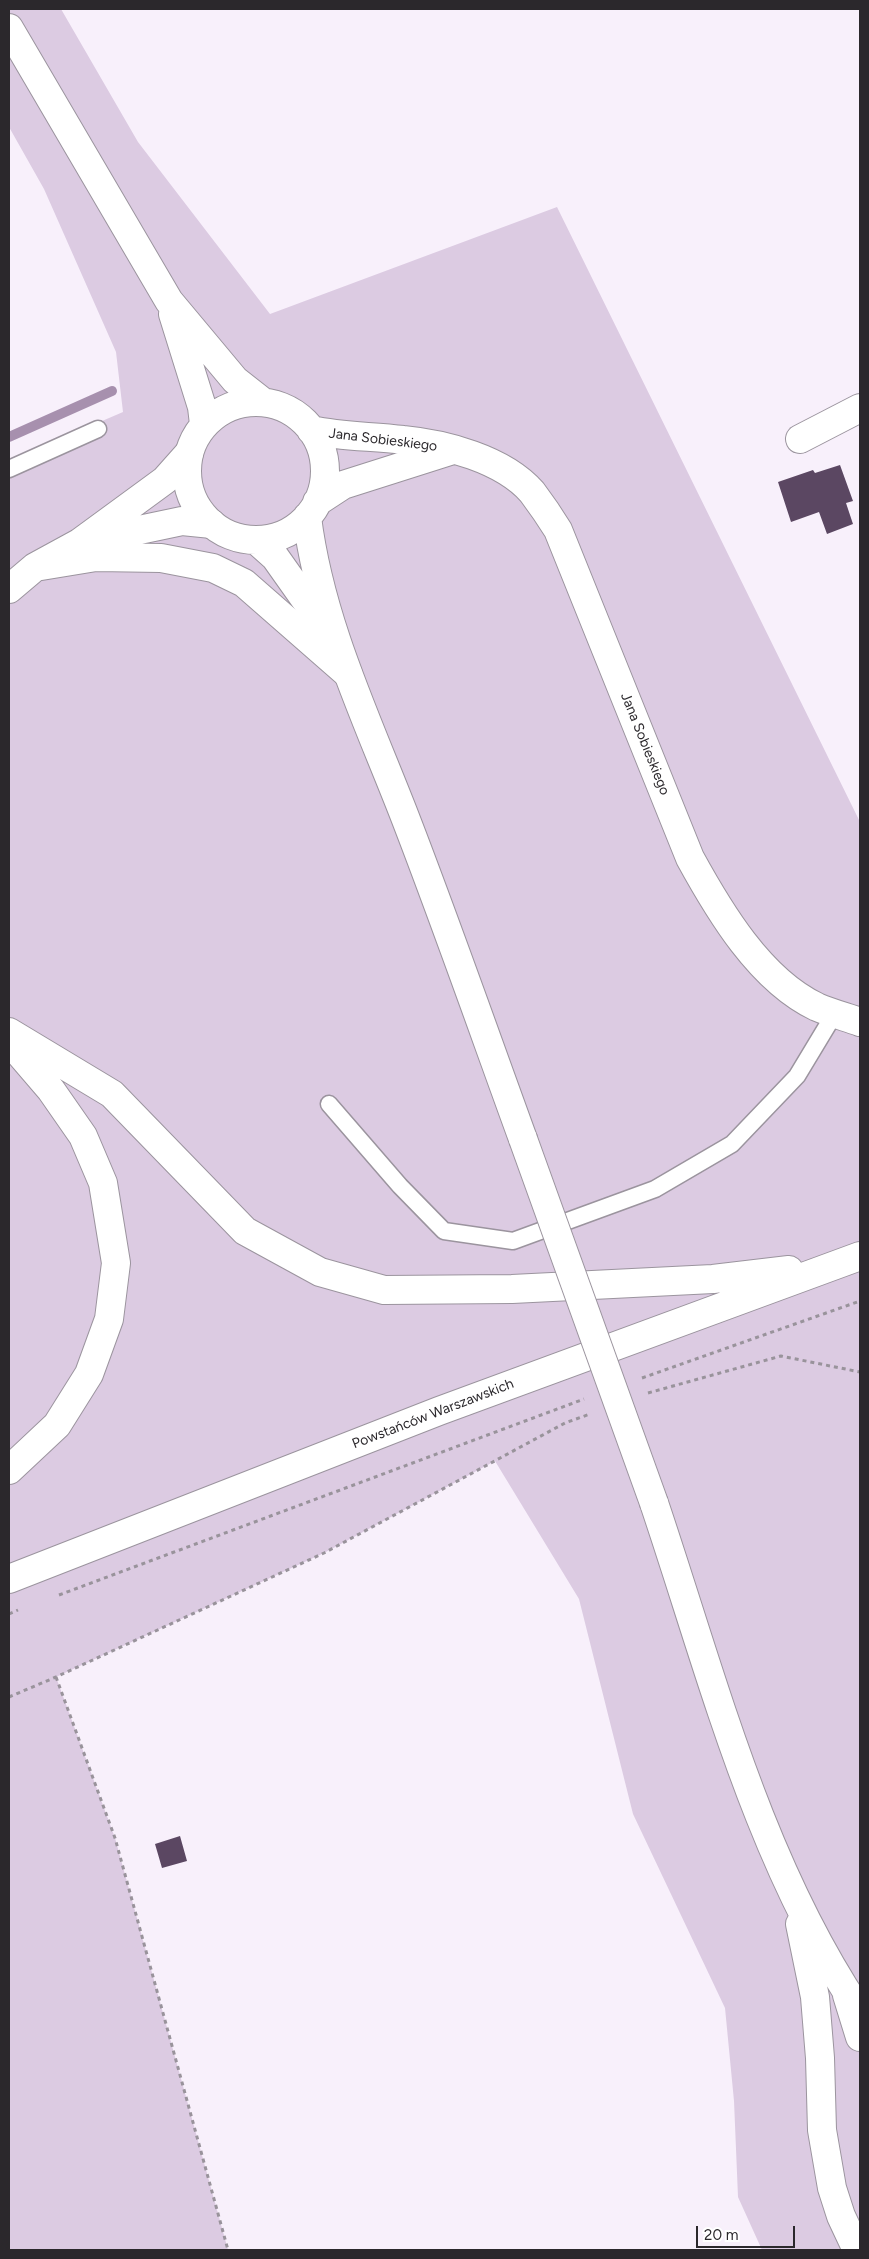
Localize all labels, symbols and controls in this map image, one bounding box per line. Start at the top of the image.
street label: Jana Sobieskiego [328,425,438,455]
street label: Jana Sobieskiego [617,690,673,798]
street label: Powstańców Warszawskich [350,1375,516,1453]
scale bar [699,2216,798,2248]
text: 20 m [704,2226,738,2244]

